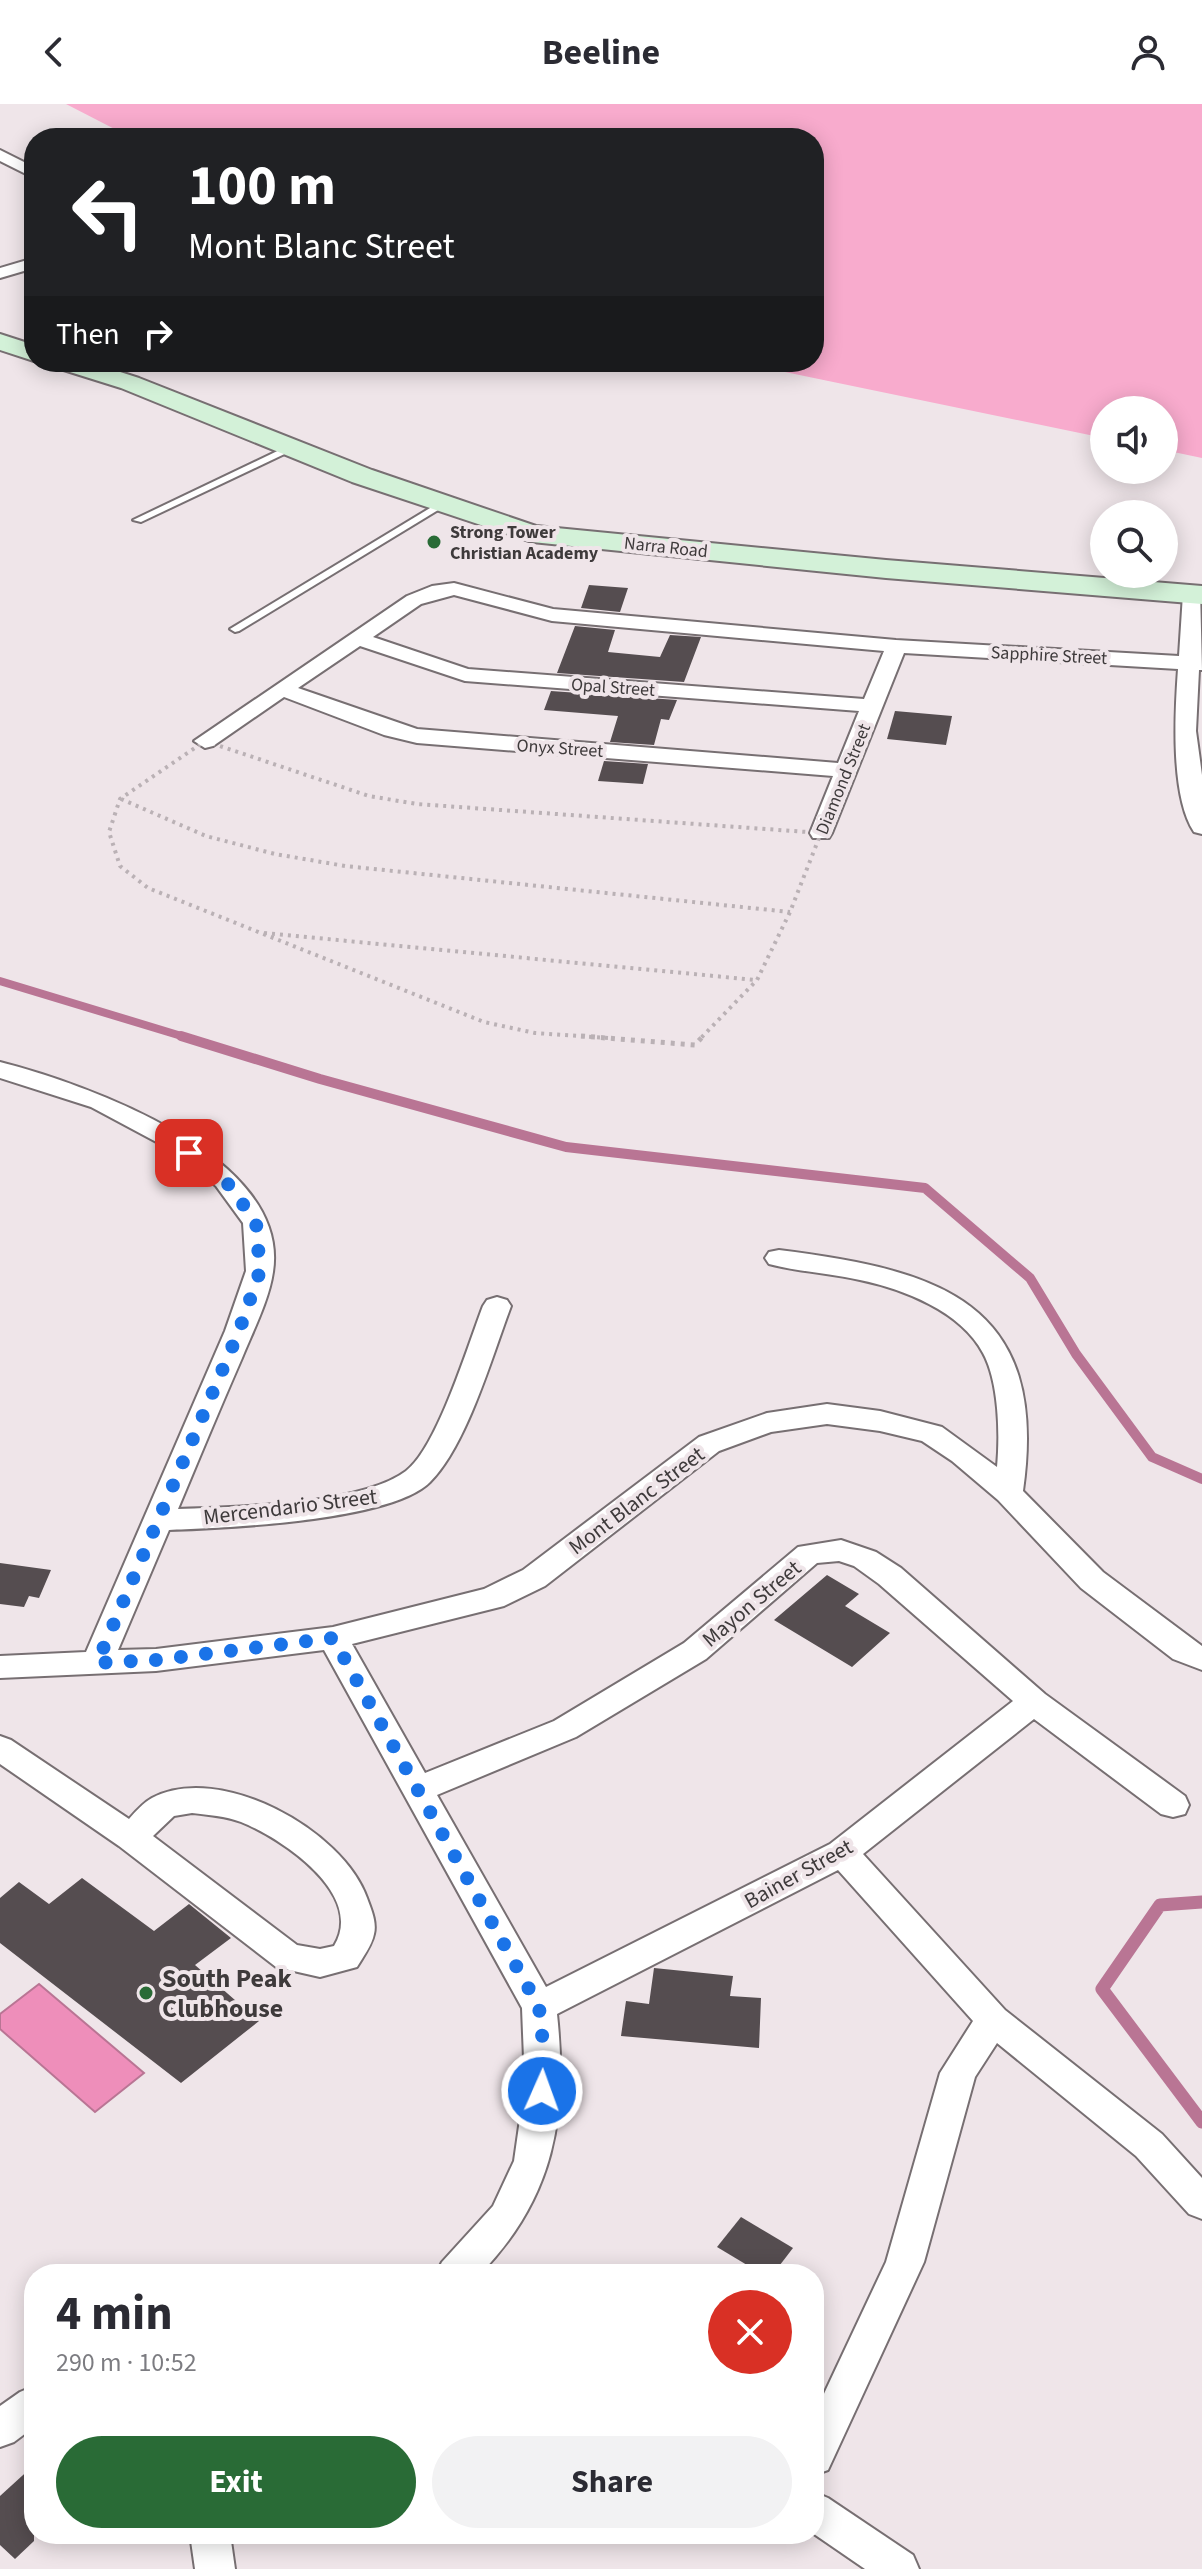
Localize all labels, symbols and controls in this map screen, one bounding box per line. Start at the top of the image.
text: Beeline [542,27,660,78]
icon: back [32,30,76,74]
icon: person [1126,30,1170,74]
text: 100 m [188,147,336,226]
icon: left [56,160,160,264]
text: Mont Blanc Street [188,221,455,272]
icon: right [136,312,180,356]
text: Then [56,313,120,356]
map controls [1090,396,1178,588]
button: sound [1090,396,1178,484]
button: search [1090,500,1178,588]
place label: Strong Tower Christian Academy [450,520,599,566]
street label: Narra Road [623,531,709,564]
marker: Strong Tower Christian Academy [425,533,443,551]
street label: Sapphire Street [990,640,1108,671]
street label: Opal Street [570,672,656,703]
street label: Diamond Street [810,720,877,838]
street label: Onyx Street [516,733,604,764]
pin [155,1119,223,1187]
icon: arrive [167,1131,211,1175]
street label: Mont Blanc Street [562,1439,712,1563]
street label: Mercendario Street [202,1480,379,1534]
street label: Mayon Street [695,1552,809,1655]
street label: Bainer Street [738,1831,859,1917]
place label: South Peak Clubhouse [162,1960,292,2027]
marker: South Peak Clubhouse [137,1984,155,2002]
position arrow [500,2049,584,2133]
text: 4 min [56,2280,173,2348]
button: close [708,2290,792,2374]
text: 290 m · 10:52 [56,2344,197,2381]
button: Exit [56,2436,416,2528]
button: Share [432,2436,792,2528]

